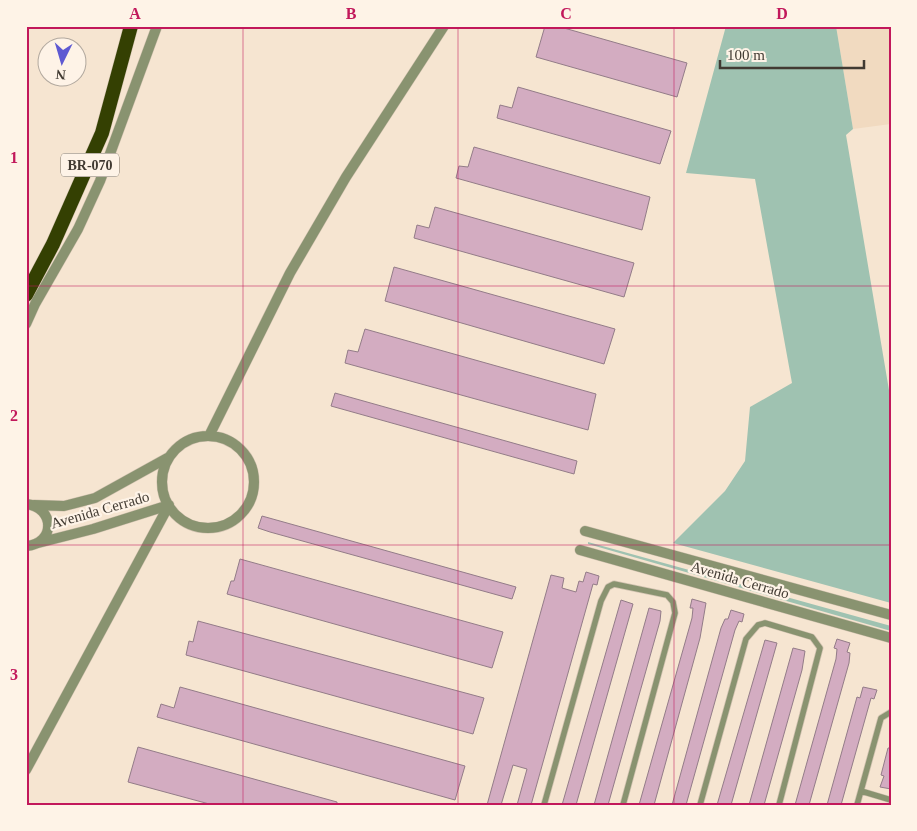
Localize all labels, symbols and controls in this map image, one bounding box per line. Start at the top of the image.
text: A [129,5,141,22]
text: B [346,5,357,22]
text: C [560,5,572,22]
text: D [776,5,788,22]
north arrow [38,38,88,88]
scale bar [720,38,863,70]
text: 100 m [727,47,765,63]
text: N [55,67,67,82]
text: 1 [10,149,18,166]
road number: BR-070 [61,154,119,176]
text: 2 [10,407,18,424]
street label: Avenida Cerrado [49,488,151,532]
street label: Avenida Cerrado [689,558,791,602]
text: 3 [10,666,18,683]

